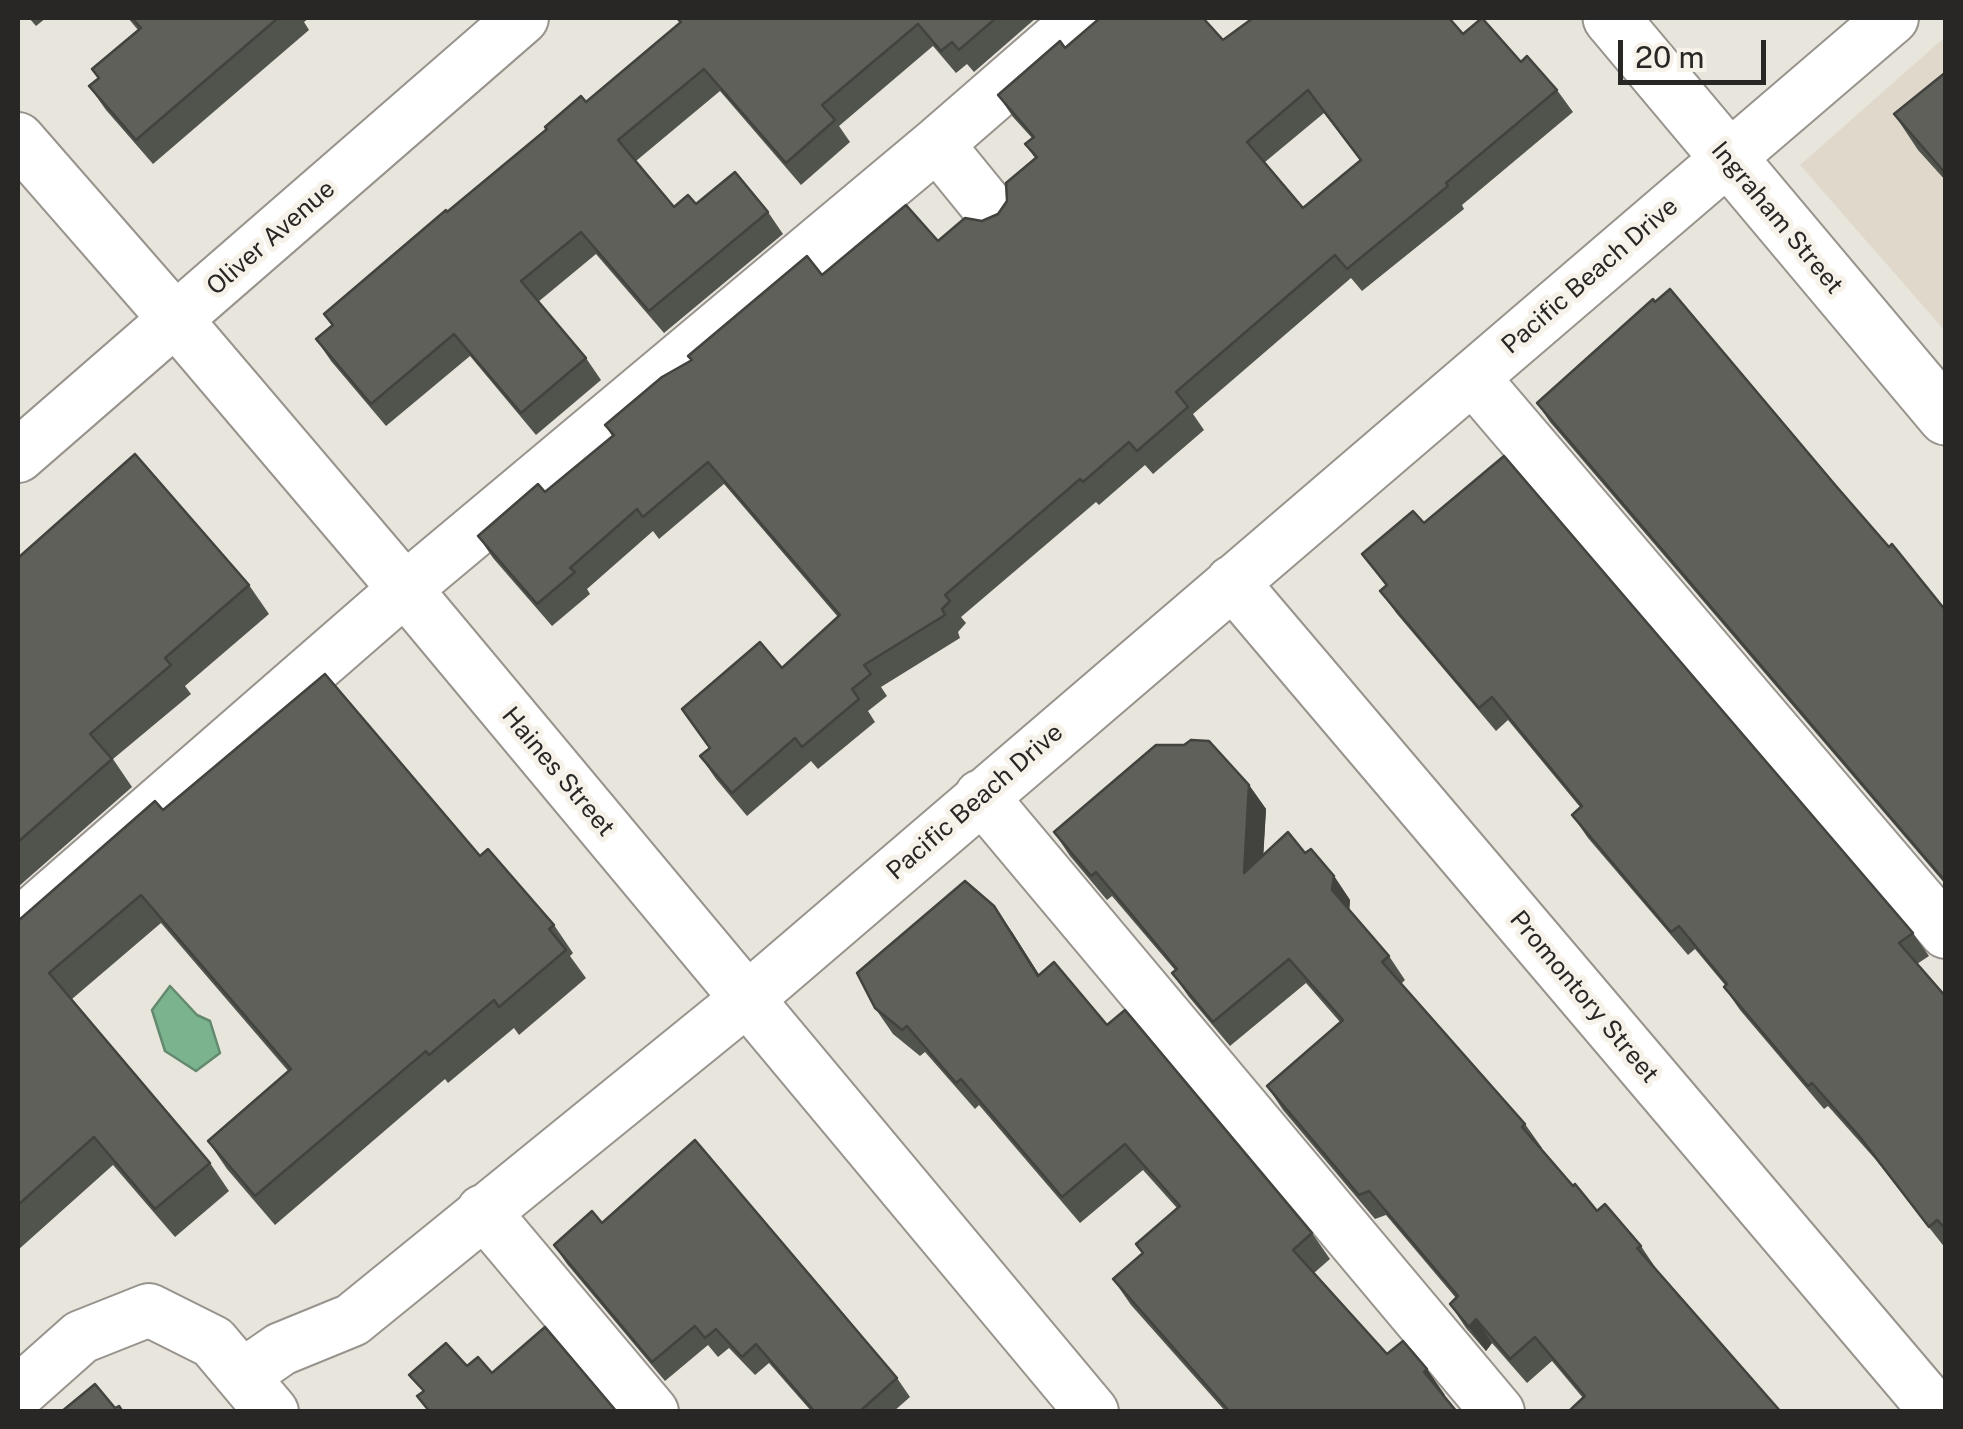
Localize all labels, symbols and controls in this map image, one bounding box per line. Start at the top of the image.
scale bar [1623,20,1770,82]
text: 20 m [1635,39,1704,75]
street label: Ingraham Street [1705,136,1849,300]
street label: Oliver Avenue [201,174,341,302]
street label: Pacific Beach Drive [1496,191,1684,361]
street label: Haines Street [495,701,621,843]
street label: Pacific Beach Drive [881,717,1069,887]
street label: Promontory Street [1503,905,1665,1089]

